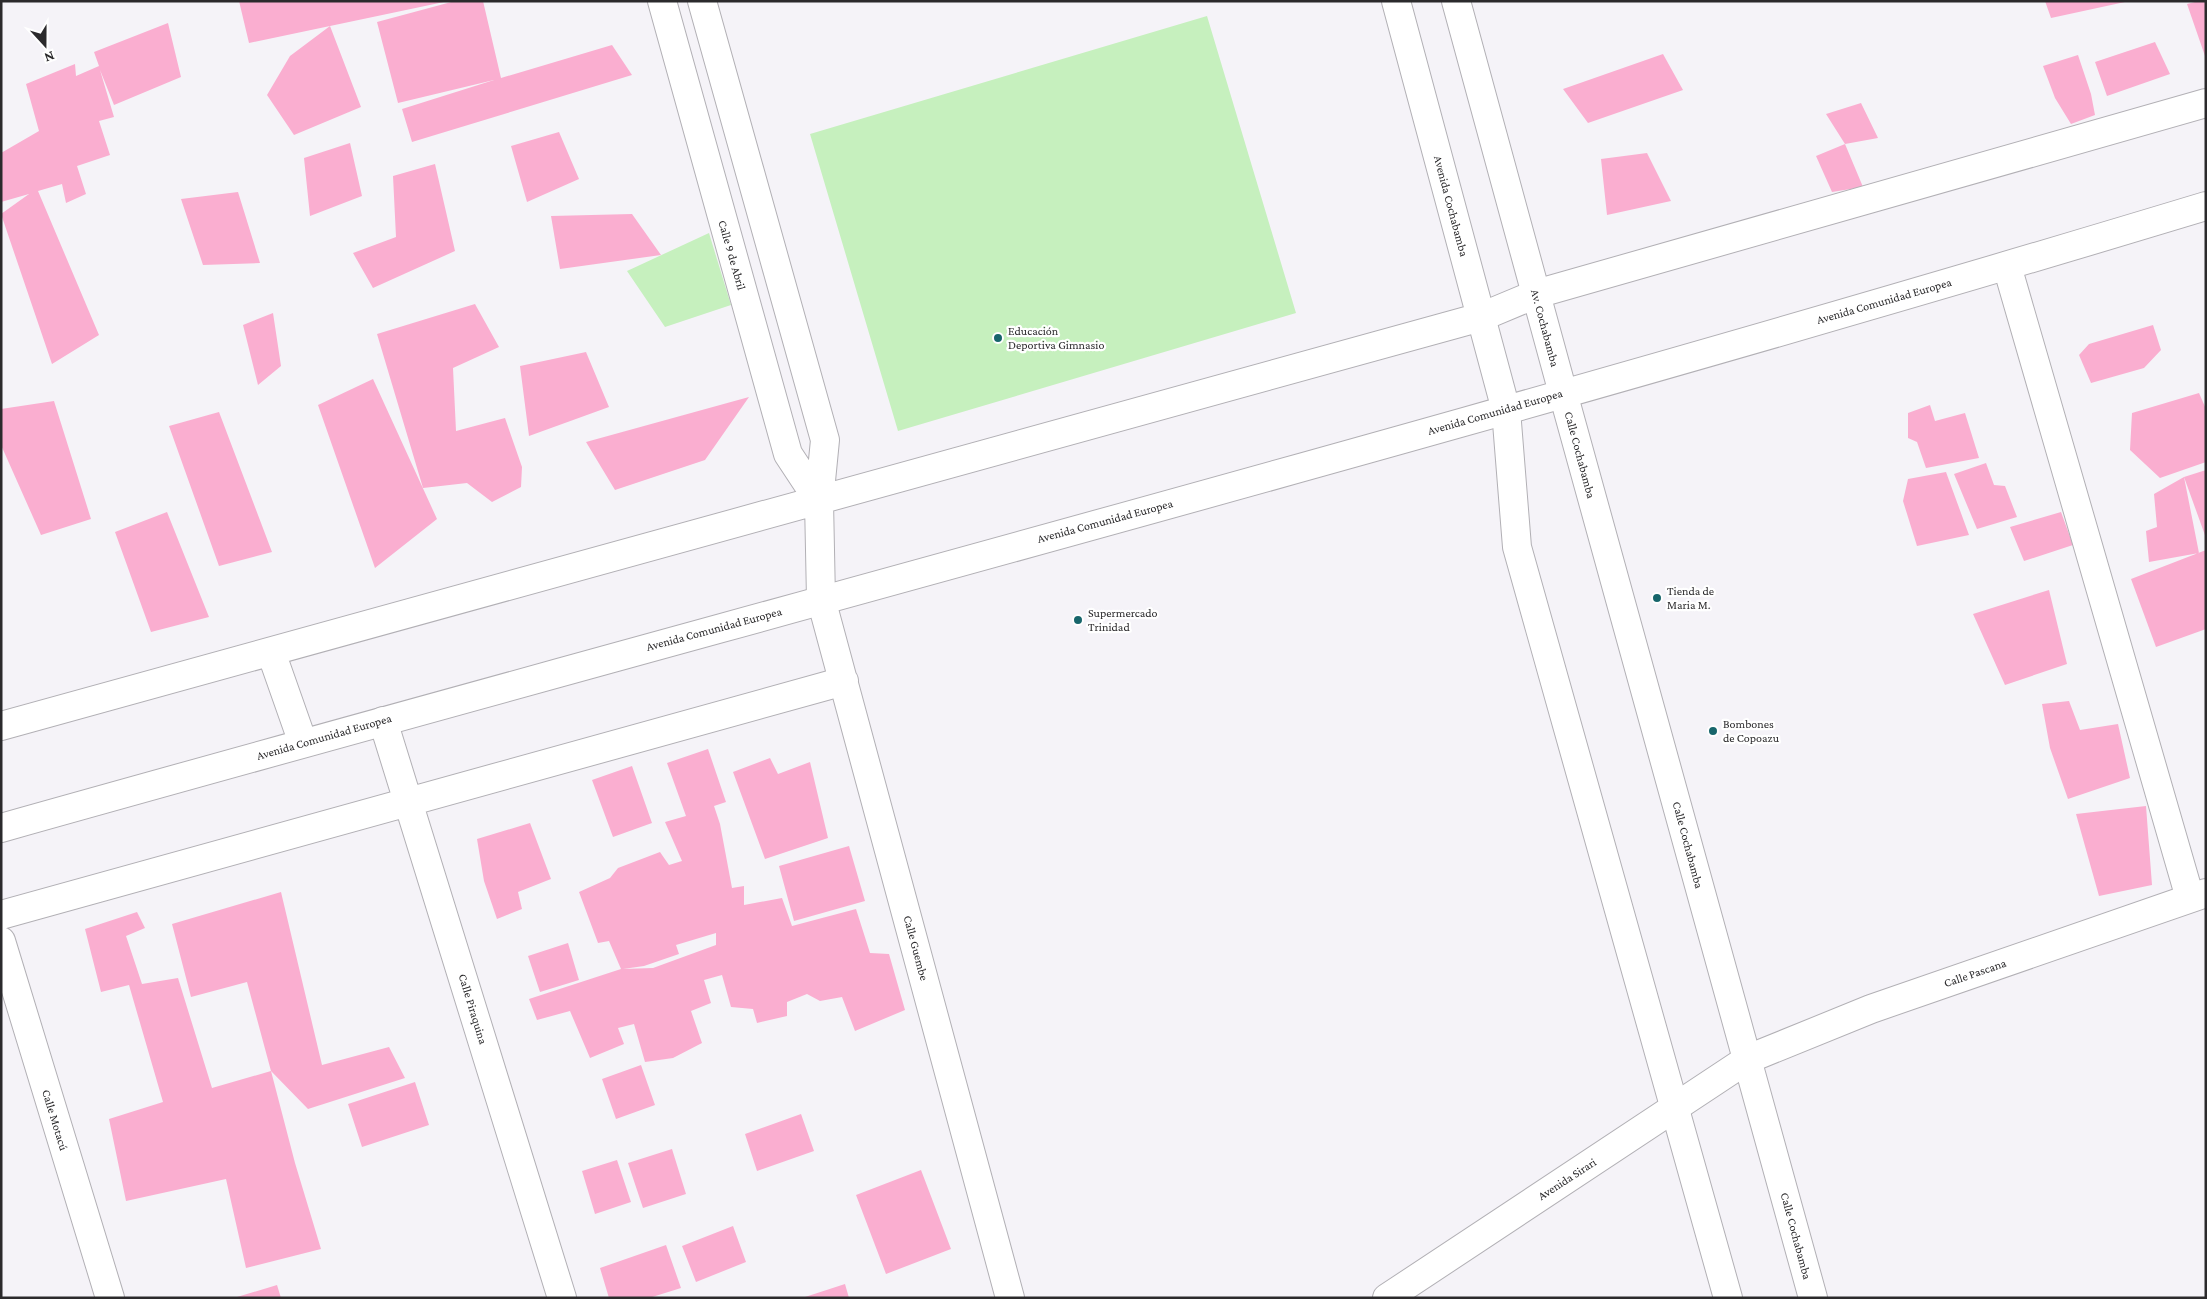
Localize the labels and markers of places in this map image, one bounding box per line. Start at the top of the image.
place label: Educación Deportiva Gimnasio [1008,324,1104,352]
marker: Educación Deportiva Gimnasio [992,332,1004,344]
place label: Tienda de Maria M. [1667,584,1714,612]
marker: Tienda de Maria M. [1651,592,1663,604]
place label: Supermercado Trinidad [1088,606,1158,634]
marker: Supermercado Trinidad [1072,614,1084,626]
place label: Bombones de Copoazu [1723,717,1780,745]
marker: Bombones de Copoazu [1707,725,1719,737]

